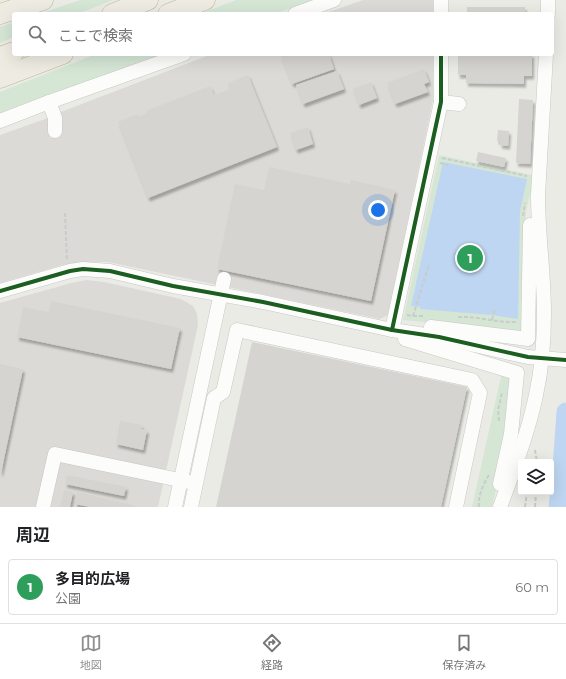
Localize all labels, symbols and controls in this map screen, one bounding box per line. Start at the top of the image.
search box [12,12,554,56]
icon: search [26,23,48,45]
text: ここで検索 [58,26,133,45]
your location [368,200,388,220]
pin: 1 [457,243,483,273]
map controls [518,459,554,495]
button: layers [518,459,554,495]
text: 周辺 [16,525,50,545]
text: 多目的広場 [55,569,130,588]
text: 1 [27,579,33,595]
text: 60 m [515,579,549,595]
text: 公園 [55,590,81,606]
tab: 地図 [80,632,102,672]
tab: 経路 [261,632,283,672]
tab: 保存済み [442,632,486,672]

